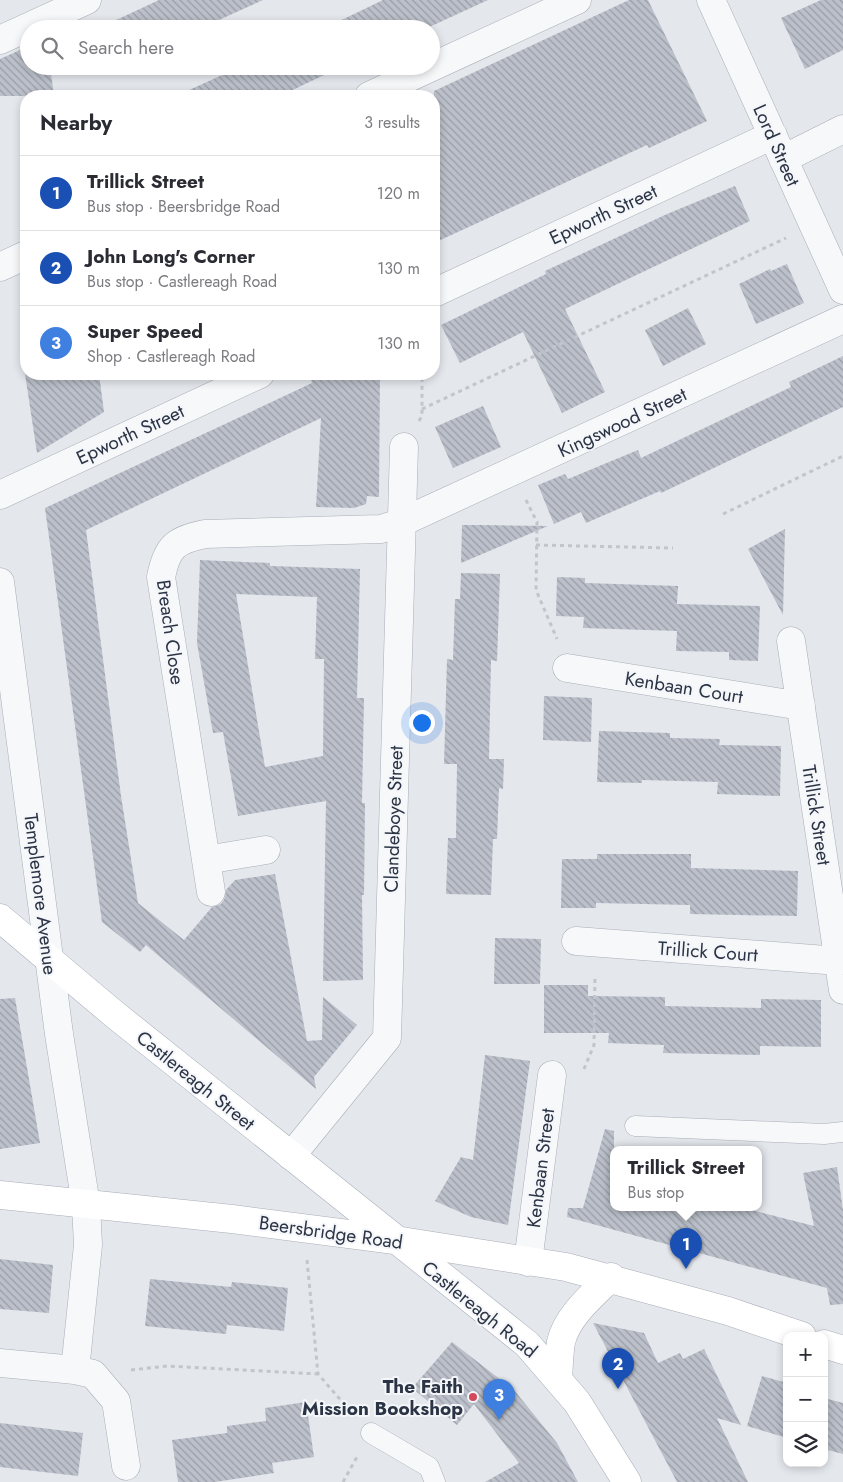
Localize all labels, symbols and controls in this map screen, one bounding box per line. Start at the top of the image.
search box [20,20,440,75]
icon: search [38,34,66,62]
text: Search here [78,34,174,61]
street label: Lord Street [746,100,807,191]
text: Nearby [40,108,112,138]
text: 3 results [364,111,420,134]
text: Trillick Street [87,168,204,195]
street label: Epworth Street [545,178,662,251]
text: 1 [52,182,60,205]
text: 120 m [377,182,420,205]
text: Bus stop · Beersbridge Road [87,195,280,218]
text: John Long's Corner [87,243,255,270]
text: 2 [51,257,61,280]
text: 130 m [377,257,420,280]
text: Bus stop · Castlereagh Road [87,270,277,293]
text: Super Speed [87,318,203,345]
text: 3 [51,332,61,355]
text: 130 m [377,332,420,355]
text: Shop · Castlereagh Road [87,345,255,368]
street label: Kingswood Street [553,381,691,464]
street label: Epworth Street [72,398,189,471]
street label: Breach Close [150,578,191,687]
street label: Kenbaan Court [623,665,745,710]
your location [409,710,435,736]
street label: Clandeboye Street [377,745,410,893]
street label: Trillick Street [795,763,838,867]
street label: Templemore Avenue [17,812,64,977]
street label: Trillick Court [657,935,759,968]
street label: Castlereagh Street [131,1024,261,1137]
street label: Kenbaan Street [520,1106,561,1229]
popup [610,1146,762,1211]
text: Trillick Street [627,1154,745,1181]
text: Bus stop [627,1181,684,1204]
street label: Beersbridge Road [257,1209,404,1256]
pin: 1 [670,1228,702,1269]
street label: Castlereagh Road [416,1254,543,1364]
map controls [783,1332,828,1467]
button: + [783,1332,828,1377]
pin: 2 [602,1348,634,1389]
place label: The Faith Mission Bookshop [302,1373,463,1422]
button: − [783,1377,828,1422]
pin: 3 [483,1379,515,1420]
marker: The Faith Mission Bookshop [467,1391,479,1403]
button: layers [783,1422,828,1467]

